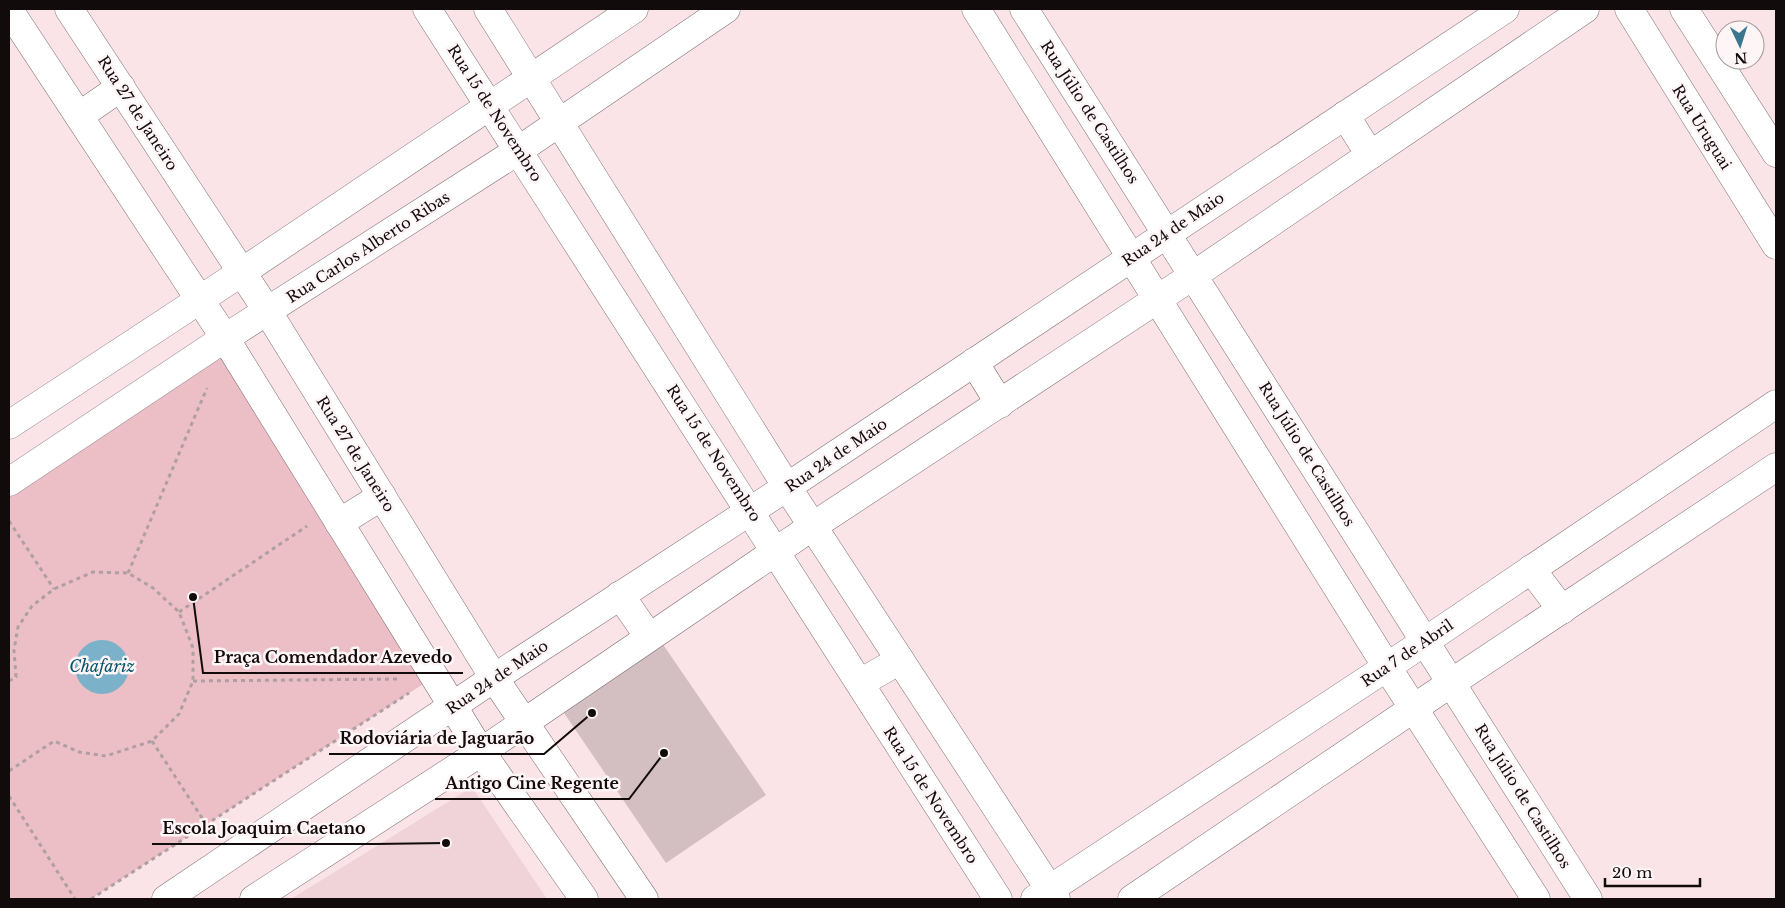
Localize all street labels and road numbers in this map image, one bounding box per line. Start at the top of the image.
street label: Rua Júlio de Castilhos [1037,37,1144,187]
street label: Rua 15 de Novembro [444,41,547,185]
street label: Rua 27 de Janeiro [94,52,182,174]
street label: Rua Uruguai [1668,81,1736,173]
street label: Rua Carlos Alberto Ribas [283,187,453,307]
street label: Rua 24 de Maio [1118,188,1228,270]
street label: Rua Júlio de Castilhos [1255,378,1359,530]
street label: Rua 15 de Novembro [663,381,766,525]
street label: Rua 27 de Janeiro [313,393,399,516]
street label: Rua 24 de Maio [781,414,891,496]
street label: Rua 7 de Abril [1357,615,1457,691]
street label: Rua 24 de Maio [442,636,552,718]
street label: Rua Júlio de Castilhos [1471,720,1575,872]
street label: Rua 15 de Novembro [880,723,983,867]

